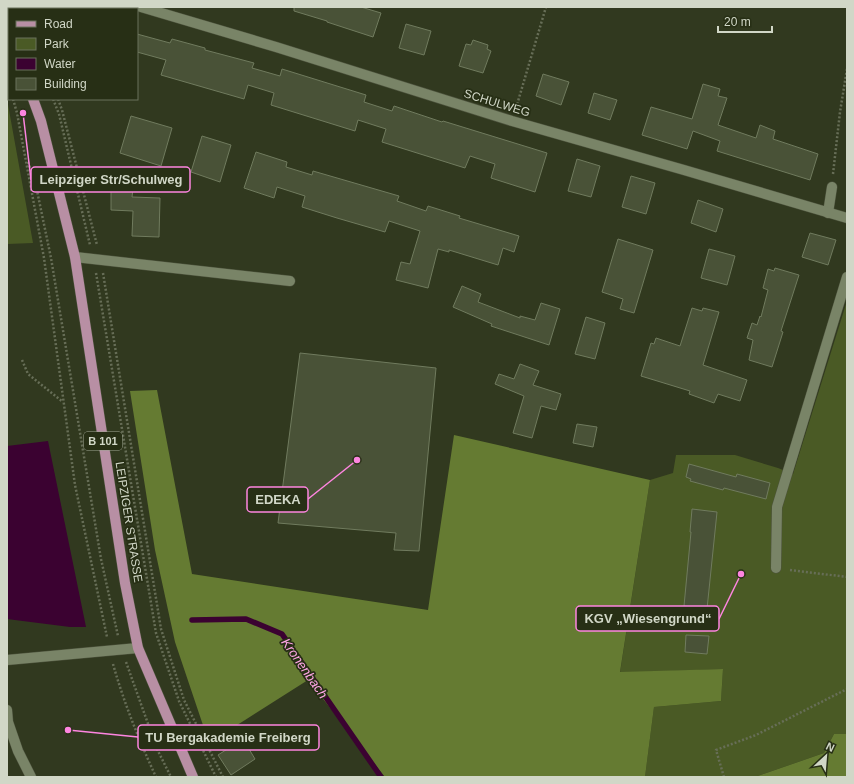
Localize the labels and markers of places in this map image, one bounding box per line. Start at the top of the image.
callout: Leipziger Str/Schulweg [31,167,190,192]
callout: EDEKA [247,487,308,512]
callout: KGV „Wiesengrund“ [576,606,719,631]
callout: TU Bergakademie Freiberg [138,725,319,750]

